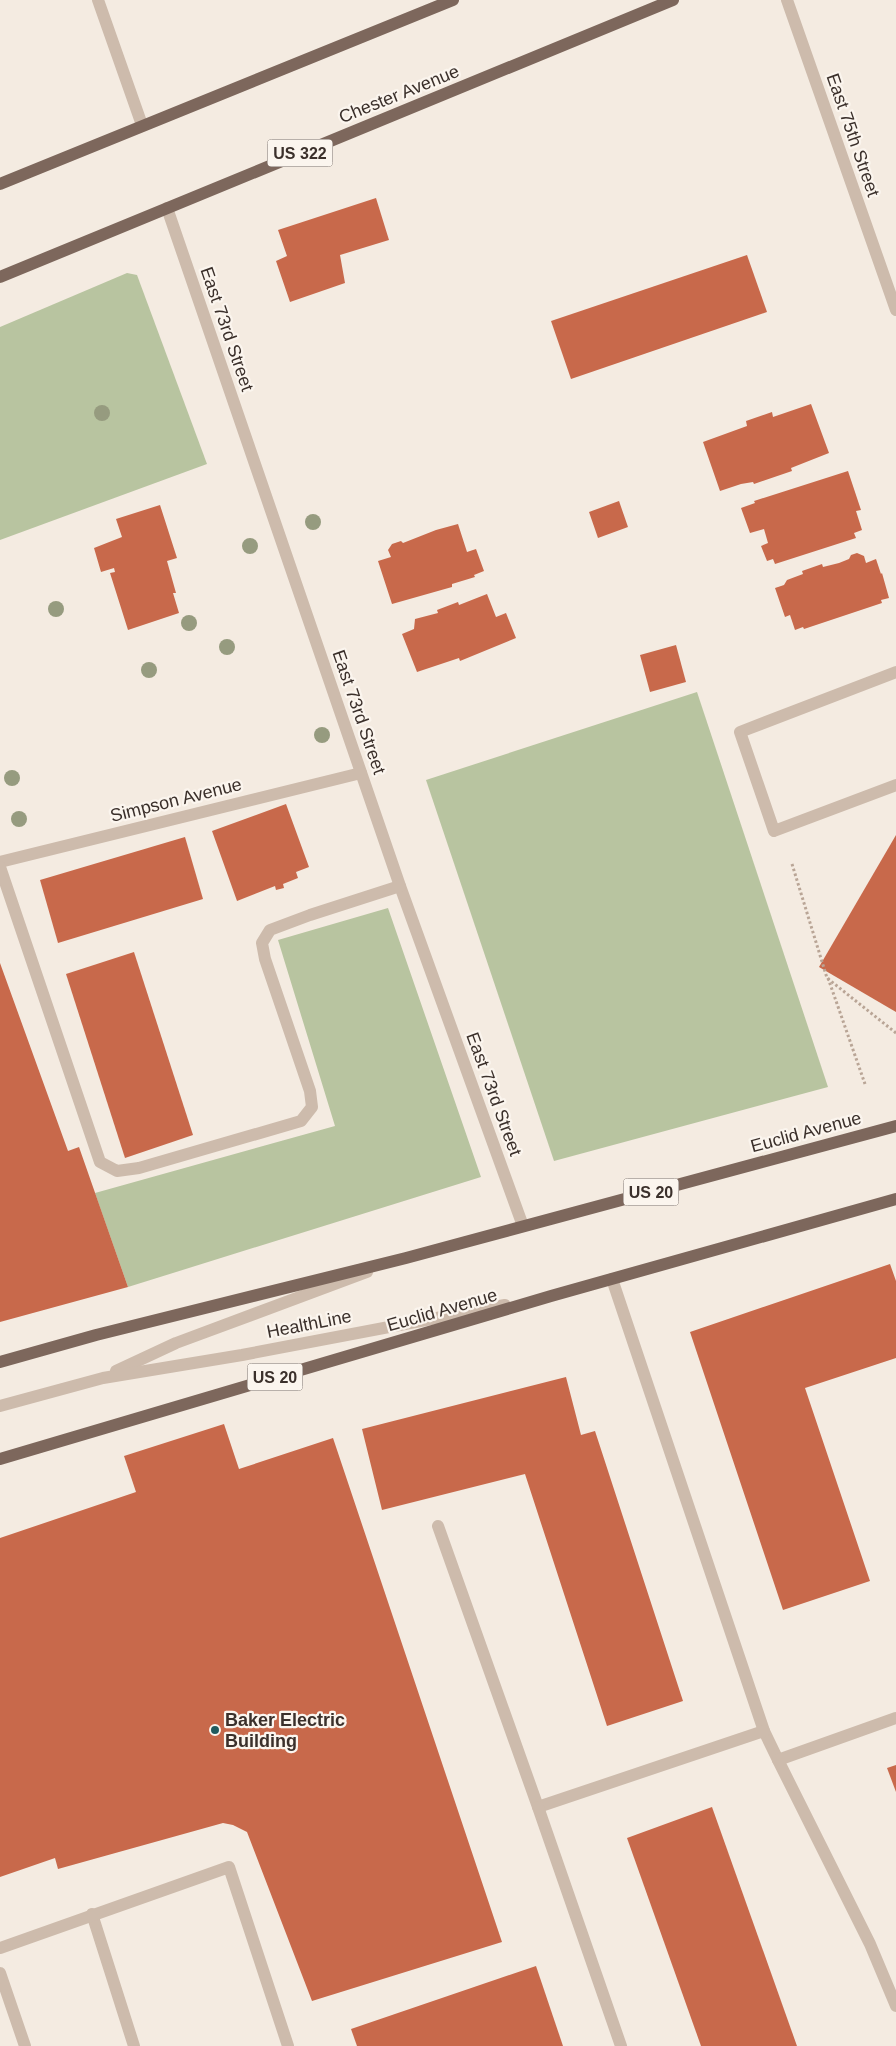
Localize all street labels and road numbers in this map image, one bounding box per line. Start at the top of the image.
street label: Chester Avenue [336,61,462,127]
street label: East 75th Street [823,71,883,199]
road number: US 322 [268,140,332,167]
street label: East 73rd Street [196,264,258,394]
street label: East 73rd Street [328,647,390,777]
street label: Simpson Avenue [108,774,244,826]
street label: East 73rd Street [462,1029,526,1159]
street label: Euclid Avenue [748,1108,864,1156]
road number: US 20 [624,1178,678,1206]
street label: Euclid Avenue [385,1285,499,1335]
street label: HealthLine [265,1306,353,1342]
road number: US 20 [248,1364,302,1390]

